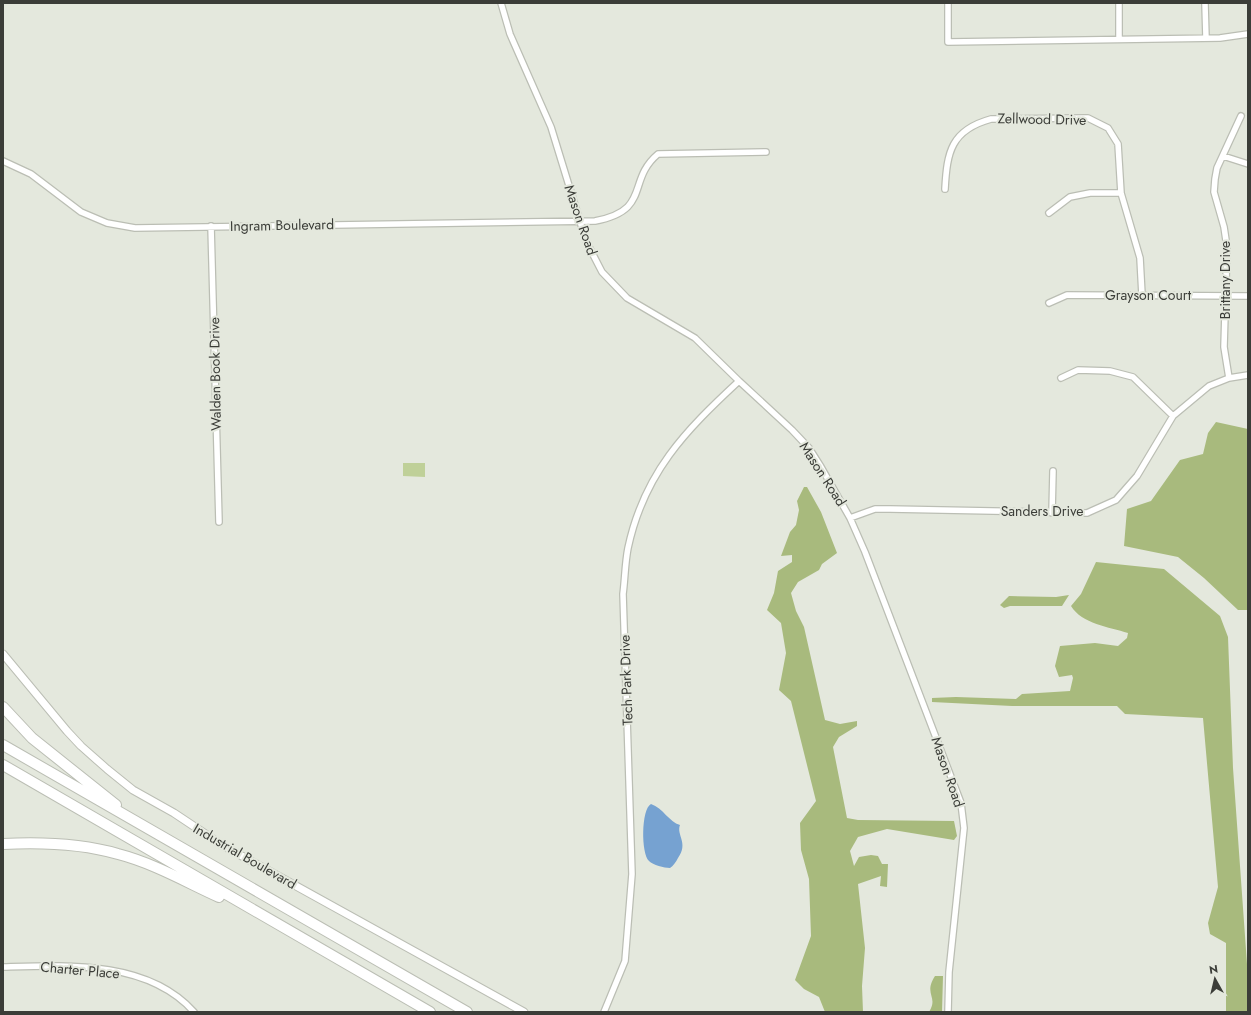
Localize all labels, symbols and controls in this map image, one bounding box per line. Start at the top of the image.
street label: Zellwood Drive [997,108,1087,130]
street label: Mason Road [560,182,602,258]
street label: Ingram Boulevard [230,214,334,236]
street label: Brittany Drive [1215,241,1235,319]
street label: Grayson Court [1105,285,1192,305]
street label: Walden Book Drive [204,317,226,431]
street label: Mason Road [795,438,851,510]
street label: Sanders Drive [1001,501,1083,521]
street label: Tech Park Drive [614,634,638,726]
street label: Mason Road [927,734,969,810]
street label: Industrial Boulevard [190,818,300,894]
street label: Charter Place [39,957,121,983]
north arrow [1195,959,1235,999]
text: N [1208,961,1219,978]

